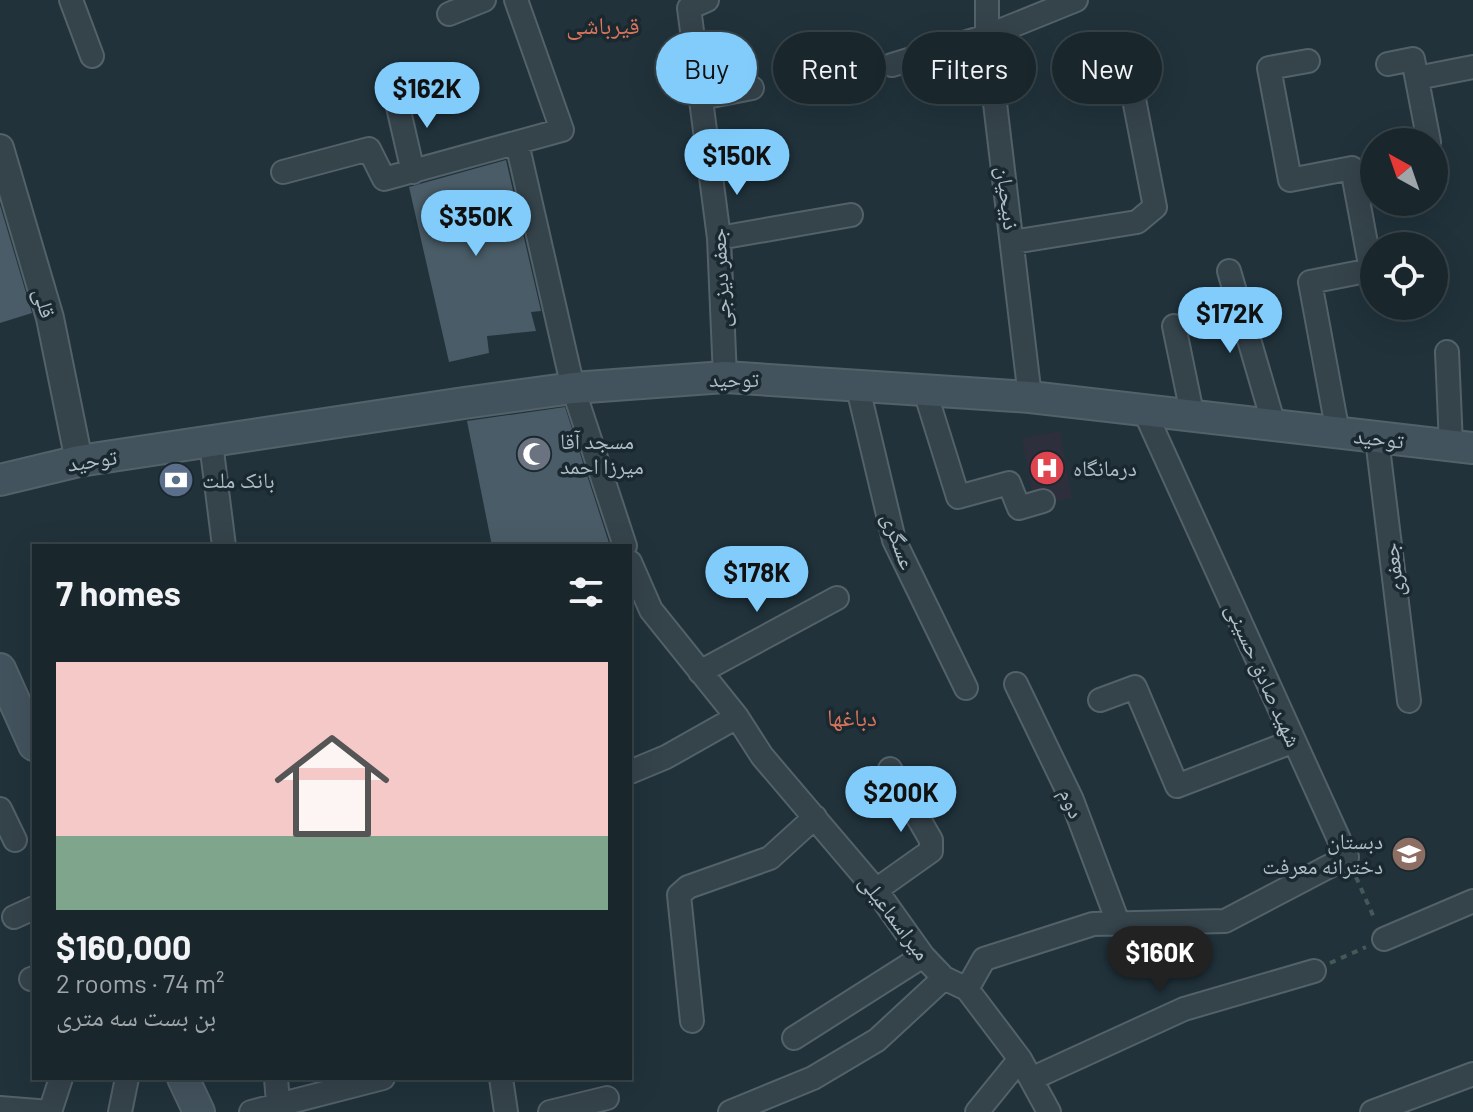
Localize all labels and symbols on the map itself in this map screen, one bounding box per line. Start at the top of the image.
district label: قیرباشی [566,10,640,40]
pin: $162K [371,62,483,130]
north arrow [1360,128,1448,216]
pin: $150K [681,129,793,197]
street label: ذبیحیان [990,164,1026,232]
pin: $350K [420,190,532,258]
street label: جعفر دیزجی [703,228,737,328]
street label: قلی [28,285,62,321]
pin: $172K [1174,287,1286,355]
street label: توحید [709,365,760,392]
street label: توحید [1353,421,1406,454]
place label: مسجد آقا میرزا احمد [560,427,644,479]
mosque icon: مسجد آقا میرزا احمد [515,435,553,473]
street label: توحید [65,442,119,477]
hospital icon: درمانگاه [1028,449,1066,487]
place label: درمانگاه [1073,454,1137,480]
bank icon: بانک ملت [157,461,195,499]
place label: بانک ملت [202,466,275,493]
street label: عسگری [876,509,922,573]
street label: جعفری [1376,541,1410,599]
pin: $178K [701,546,813,614]
street label: شهید صادق حسینی [1220,599,1308,751]
district label: دباغها [827,702,877,732]
pin: $200K [845,766,957,834]
street label: دوم [1052,784,1091,823]
place label: دبستان دخترانه معرفت [1262,827,1383,879]
school or university icon: دبستان دخترانه معرفت [1390,835,1428,873]
street label: میراسماعیلی [854,868,936,966]
pin: $160K [1104,926,1216,994]

